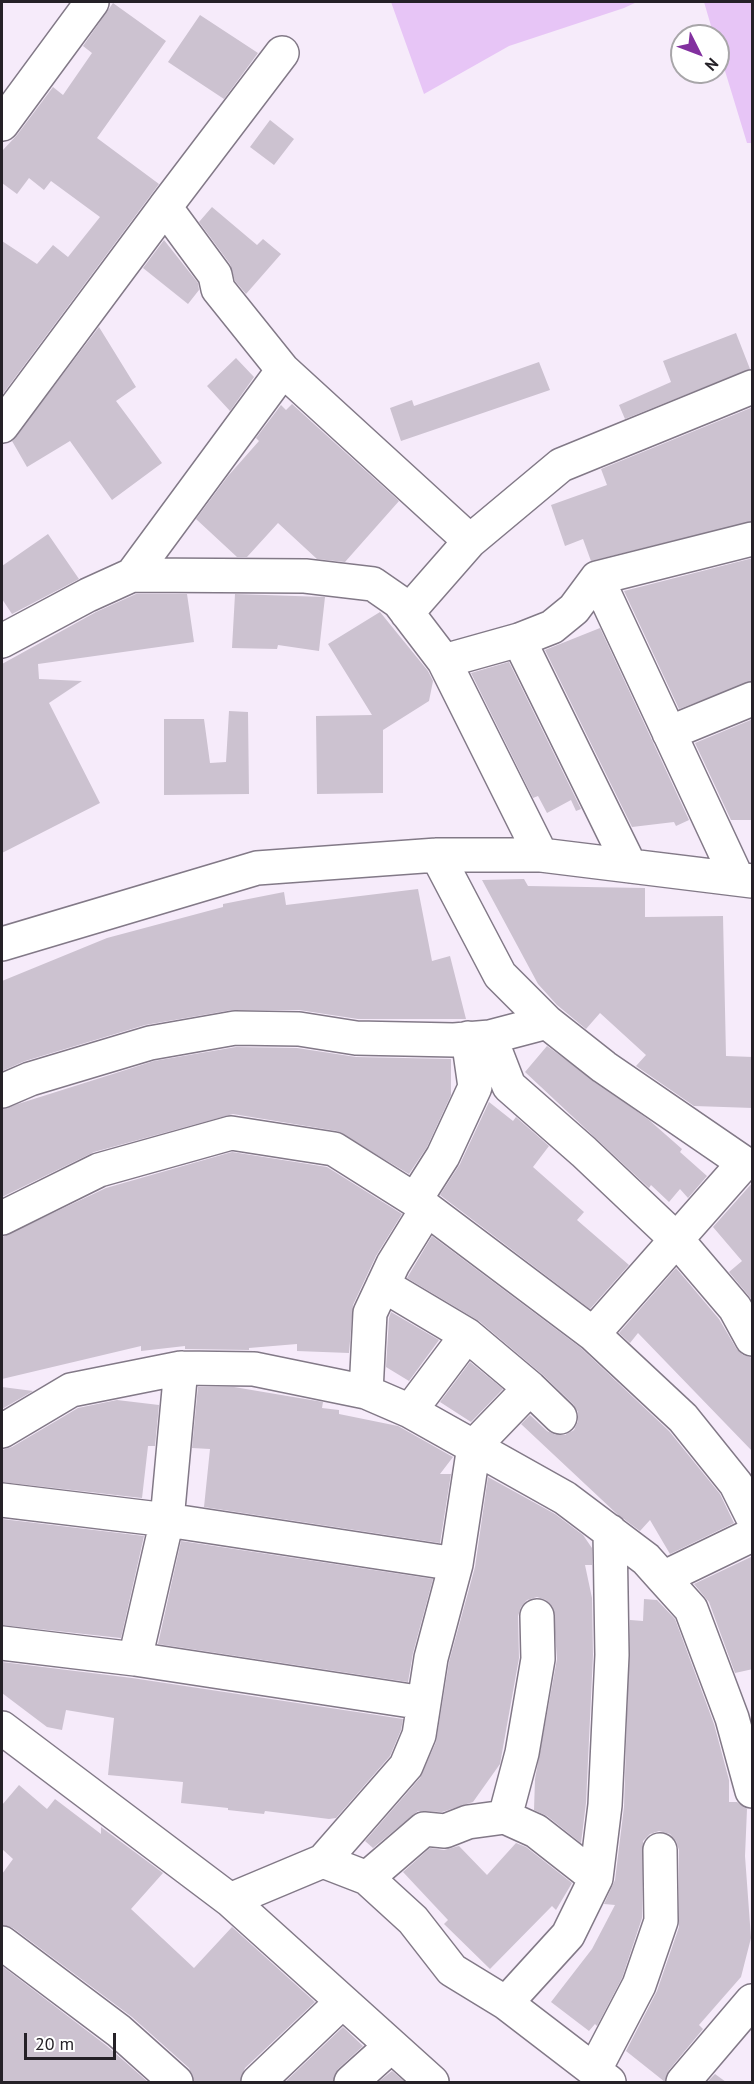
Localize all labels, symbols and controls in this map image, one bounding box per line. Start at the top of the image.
north arrow [670,24,730,84]
text: N [701,54,723,75]
scale bar [27,2021,118,2059]
text: 20 m [35,2032,74,2055]

